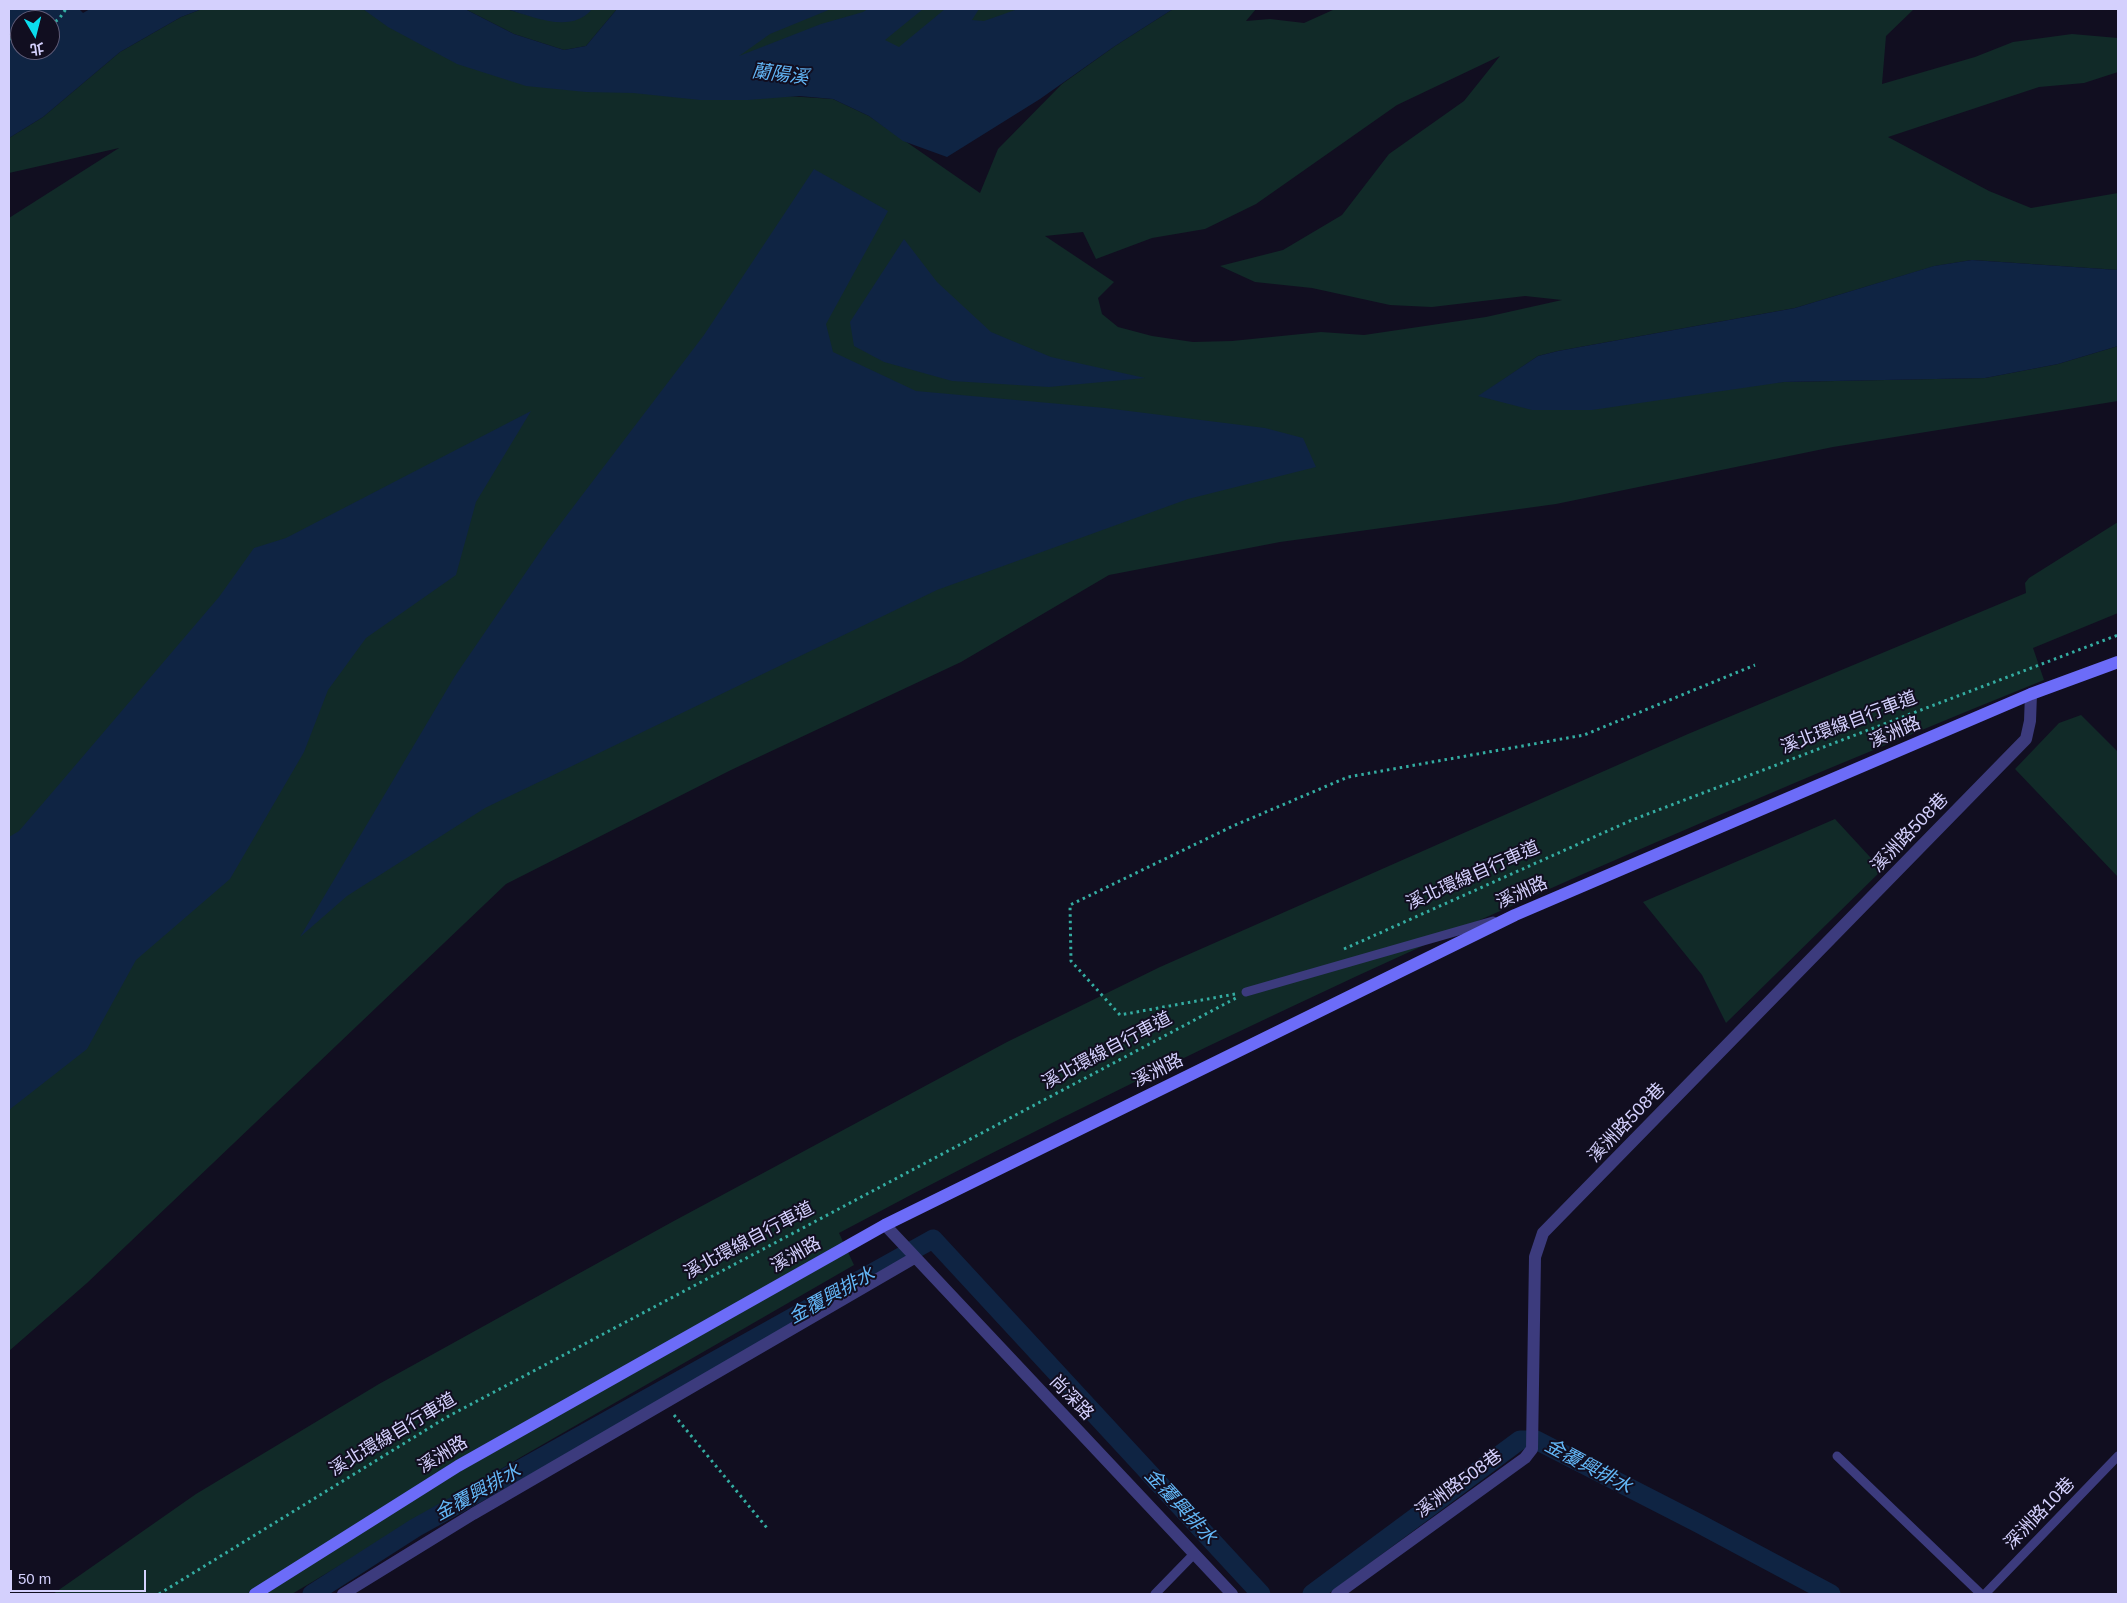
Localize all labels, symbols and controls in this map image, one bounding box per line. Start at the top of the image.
north arrow [10,10,60,60]
text: 北 [29,40,45,58]
water label: 蘭陽溪 [750,60,810,90]
street label: 溪北環線自行車道 [1778,687,1920,759]
street label: 溪洲路 [1866,713,1924,753]
street label: 溪洲路508巷 [1867,789,1953,877]
street label: 溪北環線自行車道 [1403,837,1543,915]
street label: 溪洲路 [1493,872,1551,914]
street label: 溪北環線自行車道 [1038,1008,1176,1094]
street label: 溪洲路 [1129,1049,1187,1093]
street label: 溪洲路508巷 [1584,1079,1670,1167]
street label: 溪北環線自行車道 [680,1198,818,1284]
street label: 溪洲路 [767,1232,825,1278]
water label: 金覆興排水 [785,1263,879,1329]
street label: 尚深路 [1044,1371,1098,1425]
street label: 溪北環線自行車道 [326,1389,460,1481]
street label: 溪洲路 [414,1432,472,1478]
water label: 金覆興排水 [1541,1435,1635,1499]
street label: 溪洲路508巷 [1411,1445,1507,1523]
water label: 金覆興排水 [431,1460,525,1526]
water label: 金覆興排水 [1139,1464,1221,1550]
street label: 深洲路10巷 [2000,1473,2080,1555]
scale bar [12,1560,149,1592]
text: 50 m [18,1570,51,1587]

